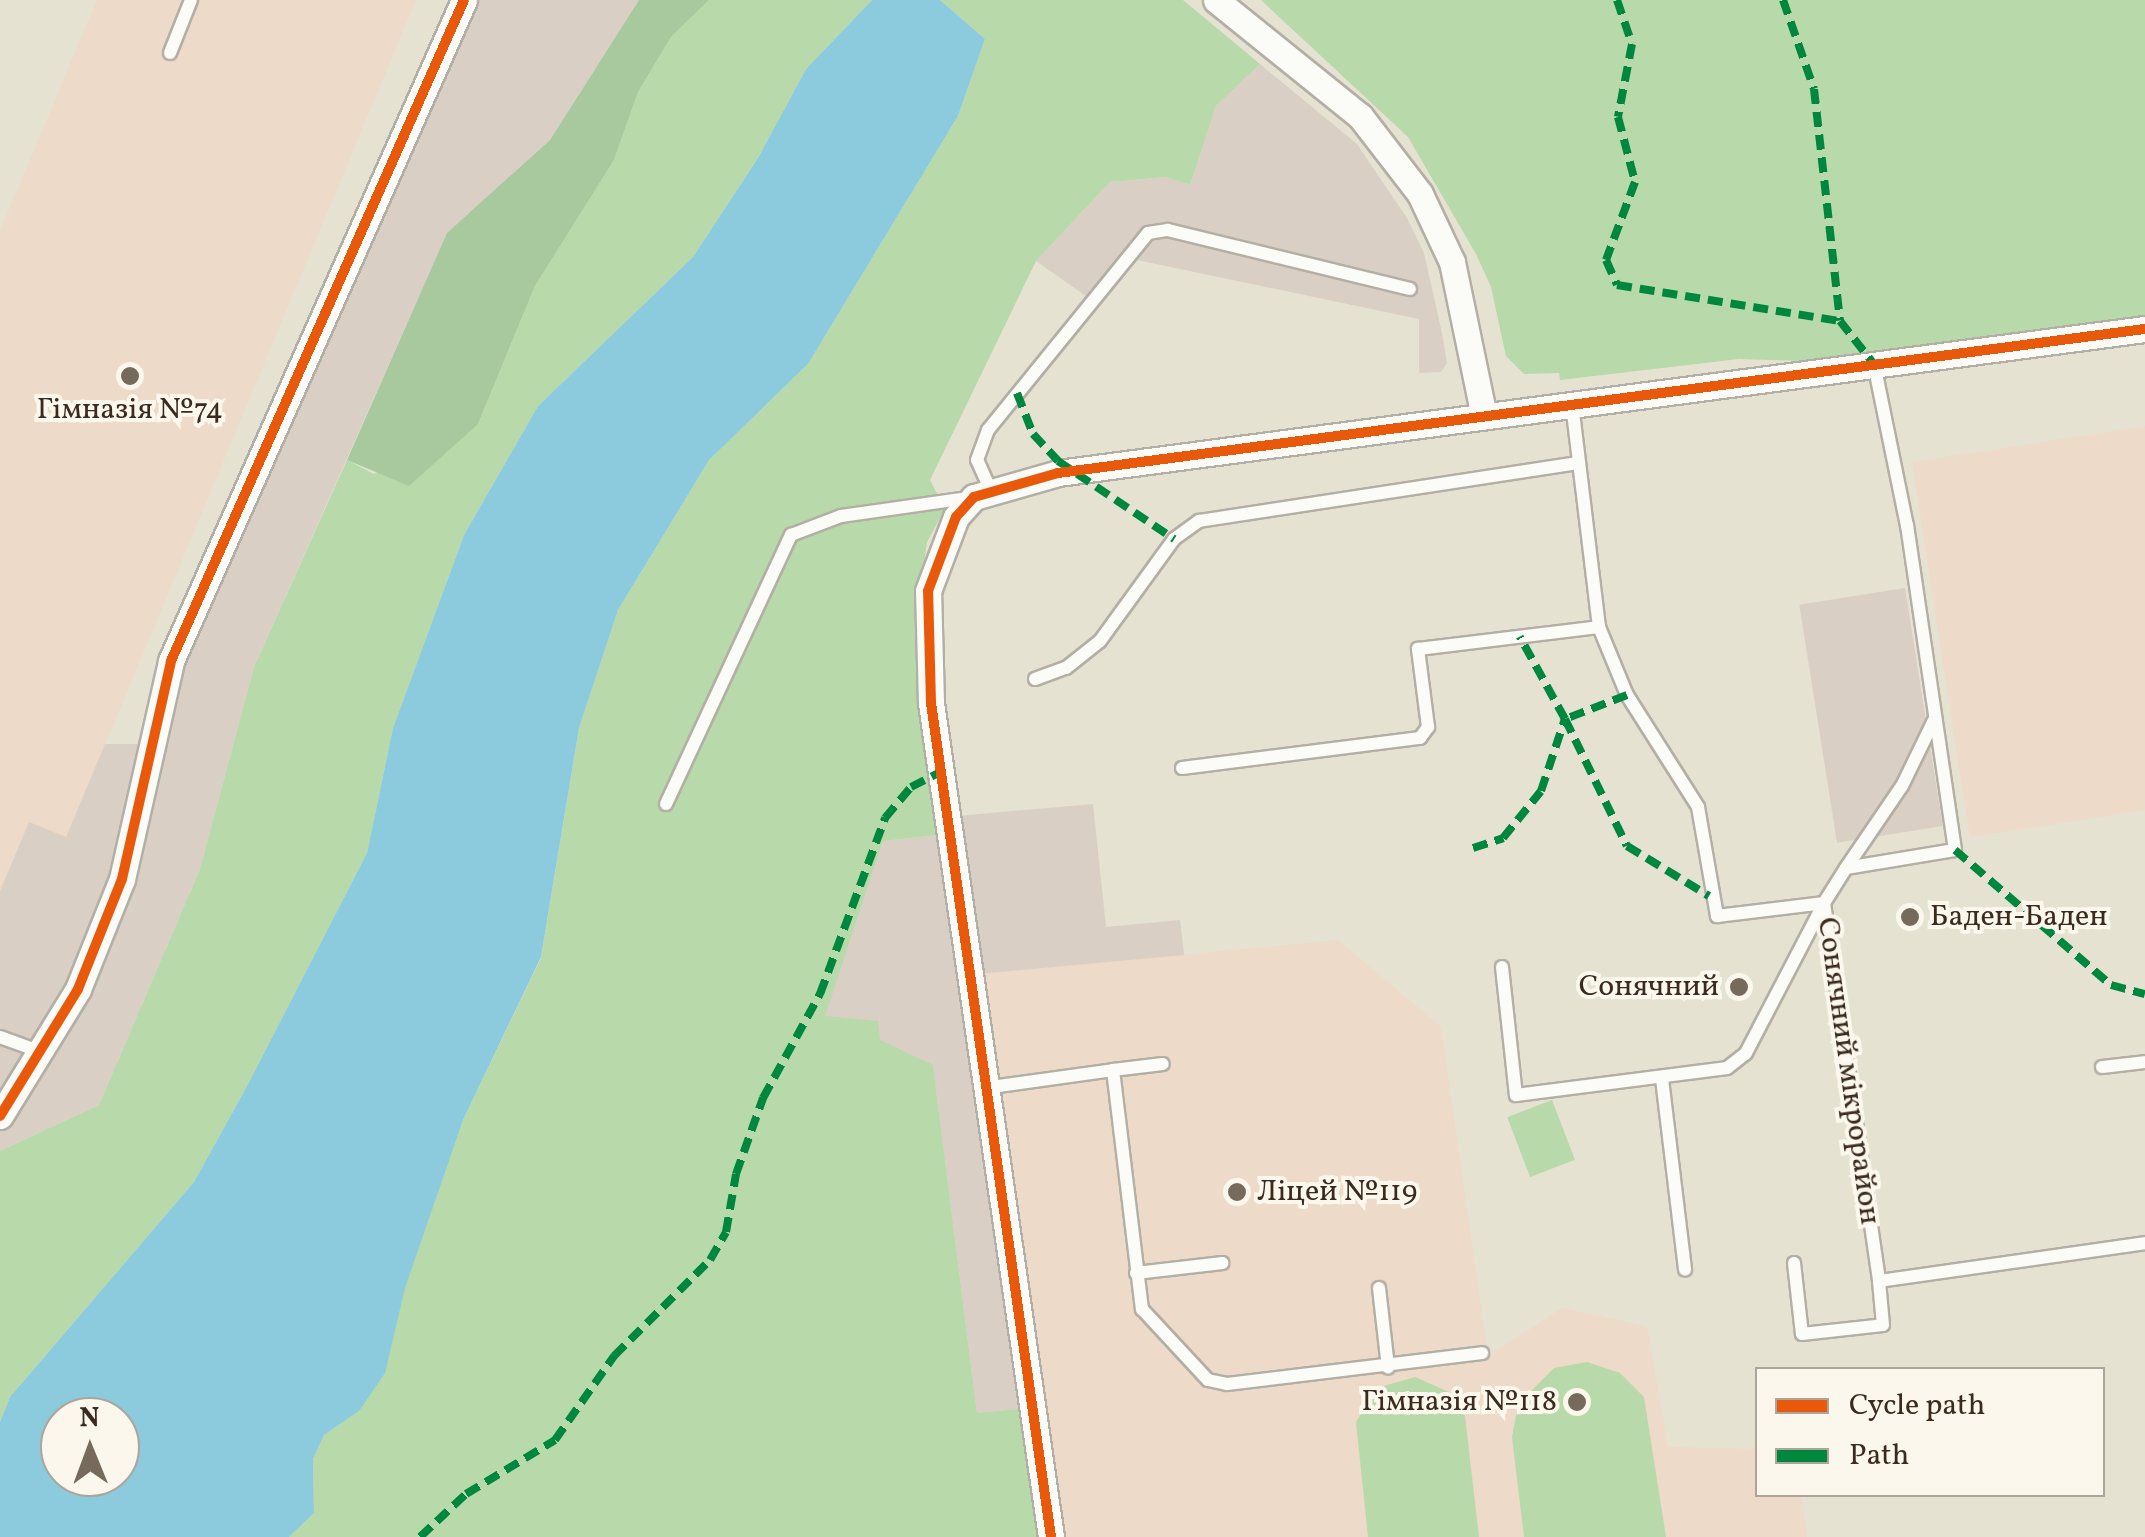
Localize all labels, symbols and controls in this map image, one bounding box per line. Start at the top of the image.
marker: Гімназія №74 [119,365,141,387]
place label: Гімназія №74 [37,392,223,428]
place label: Баден-Баден [1930,899,2107,935]
marker: Баден-Баден [1899,906,1921,928]
street label: Сонячний мікрорайон [1809,915,1887,1227]
place label: Сонячний [1579,969,1719,1005]
marker: Сонячний [1728,976,1750,998]
place label: Ліцей №119 [1257,1174,1417,1210]
marker: Ліцей №119 [1226,1181,1248,1203]
legend [1755,1367,2105,1497]
place label: Гімназія №118 [1361,1384,1557,1420]
text: Cycle path [1849,1385,1985,1427]
marker: Гімназія №118 [1566,1391,1588,1413]
north arrow [40,1397,140,1497]
text: N [79,1399,100,1438]
text: Path [1849,1435,1909,1477]

